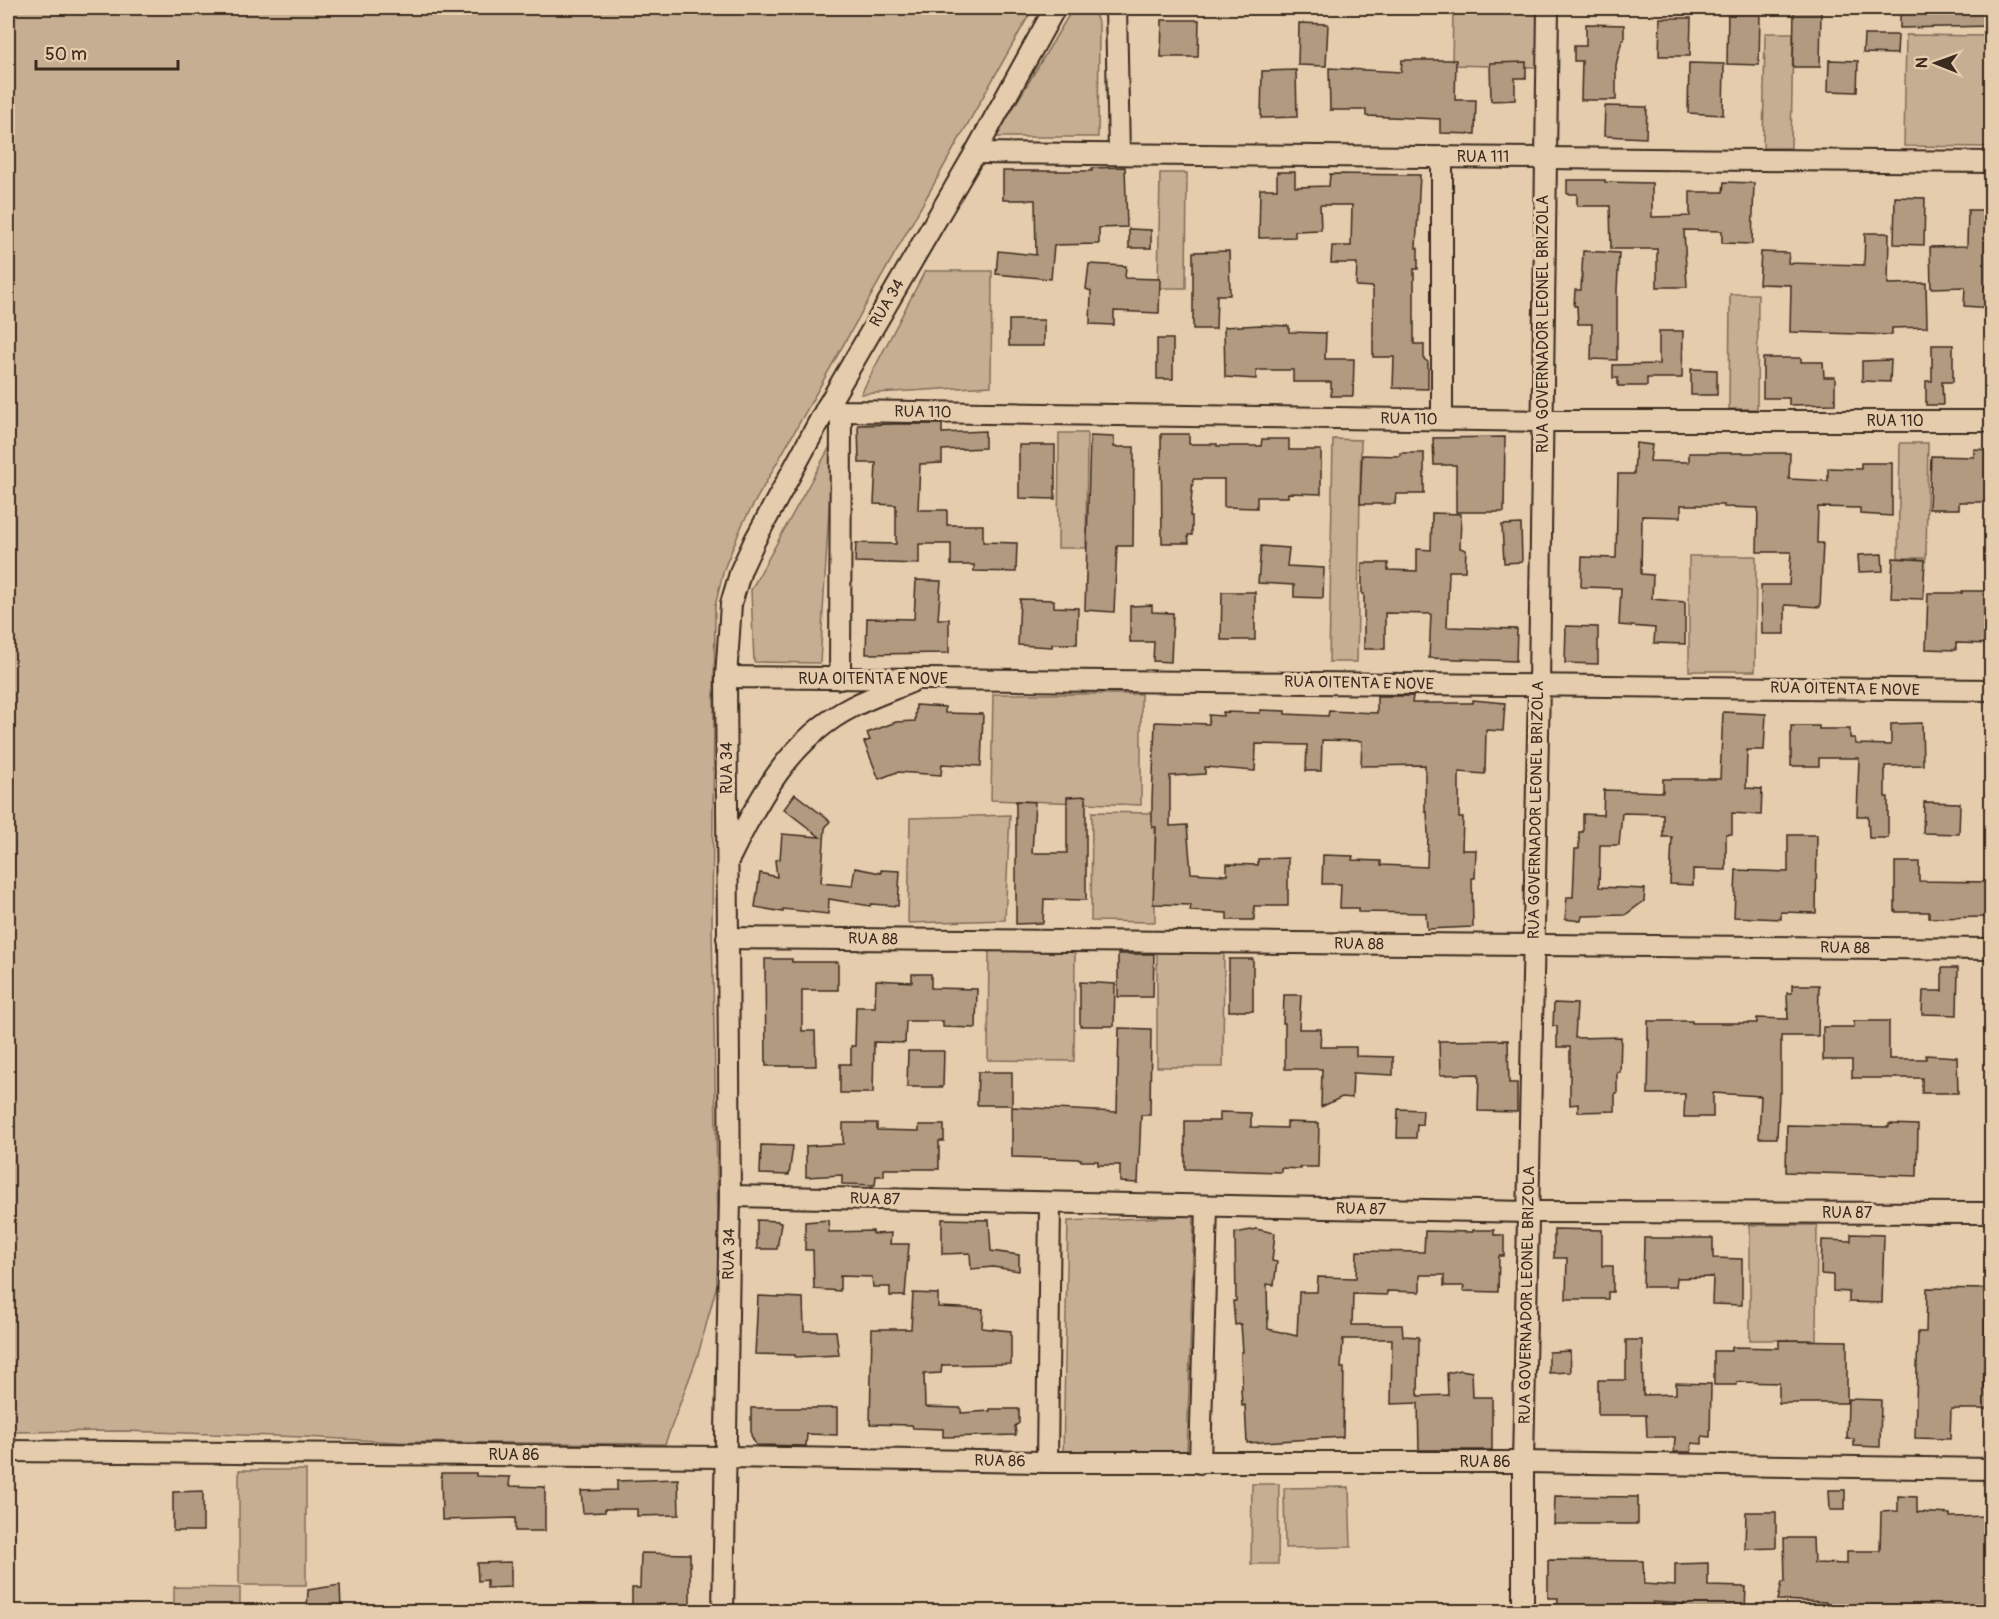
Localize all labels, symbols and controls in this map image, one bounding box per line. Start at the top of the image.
scale bar [36,33,178,71]
north arrow [1906,33,1966,93]
text: 50 m [45,43,87,66]
text: N [1912,57,1932,68]
street label: RUA 111 [1457,147,1509,167]
street label: RUA GOVERNADOR LEONEL BRIZOLA [1533,195,1553,453]
street label: RUA 34 [865,276,909,330]
street label: RUA 110 [894,402,952,422]
street label: RUA 110 [1380,409,1438,429]
street label: RUA 110 [1866,411,1924,431]
street label: RUA OITENTA E NOVE [798,669,948,689]
street label: RUA OITENTA E NOVE [1284,672,1434,694]
street label: RUA OITENTA E NOVE [1770,678,1920,700]
street label: RUA GOVERNADOR LEONEL BRIZOLA [1524,681,1548,939]
street label: RUA 34 [717,742,737,794]
street label: RUA 88 [848,929,898,949]
street label: RUA 88 [1334,934,1384,954]
street label: RUA 88 [1820,938,1870,958]
street label: RUA GOVERNADOR LEONEL BRIZOLA [1515,1166,1539,1424]
street label: RUA 87 [850,1189,901,1209]
street label: RUA 87 [1336,1199,1387,1219]
street label: RUA 87 [1822,1203,1873,1223]
street label: RUA 34 [719,1228,739,1280]
street label: RUA 86 [488,1445,540,1465]
street label: RUA 86 [974,1451,1026,1471]
street label: RUA 86 [1459,1452,1511,1472]

